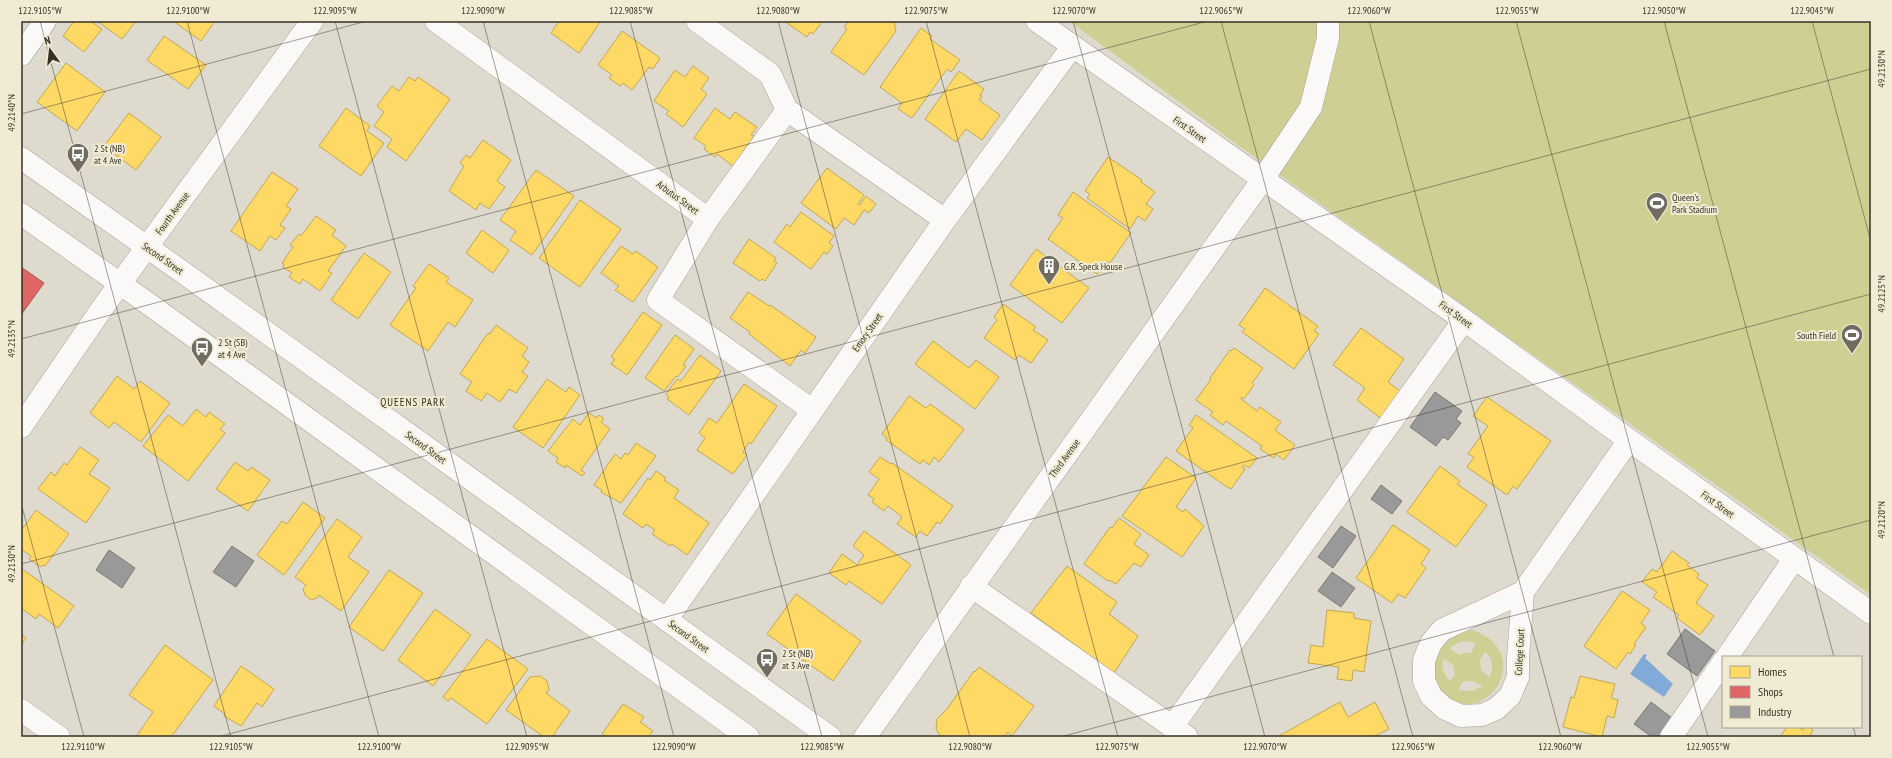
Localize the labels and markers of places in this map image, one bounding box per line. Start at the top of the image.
bus stop icon: 2 St (NB) at 4 Ave [65,141,91,174]
place label: 2 St (NB) at 4 Ave [94,142,125,167]
sports icon: Queen's Park Stadium [1644,190,1670,223]
place label: Queen's Park Stadium [1672,191,1717,216]
building icon: G.R. Speck House [1036,253,1062,286]
place label: G.R. Speck House [1064,260,1122,273]
sports icon: South Field [1839,322,1865,355]
place label: South Field [1797,329,1836,342]
bus stop icon: 2 St (SB) at 4 Ave [189,335,215,368]
place label: 2 St (SB) at 4 Ave [218,336,248,361]
bus stop icon: 2 St (NB) at 3 Ave [754,646,780,679]
place label: 2 St (NB) at 3 Ave [782,647,813,672]

